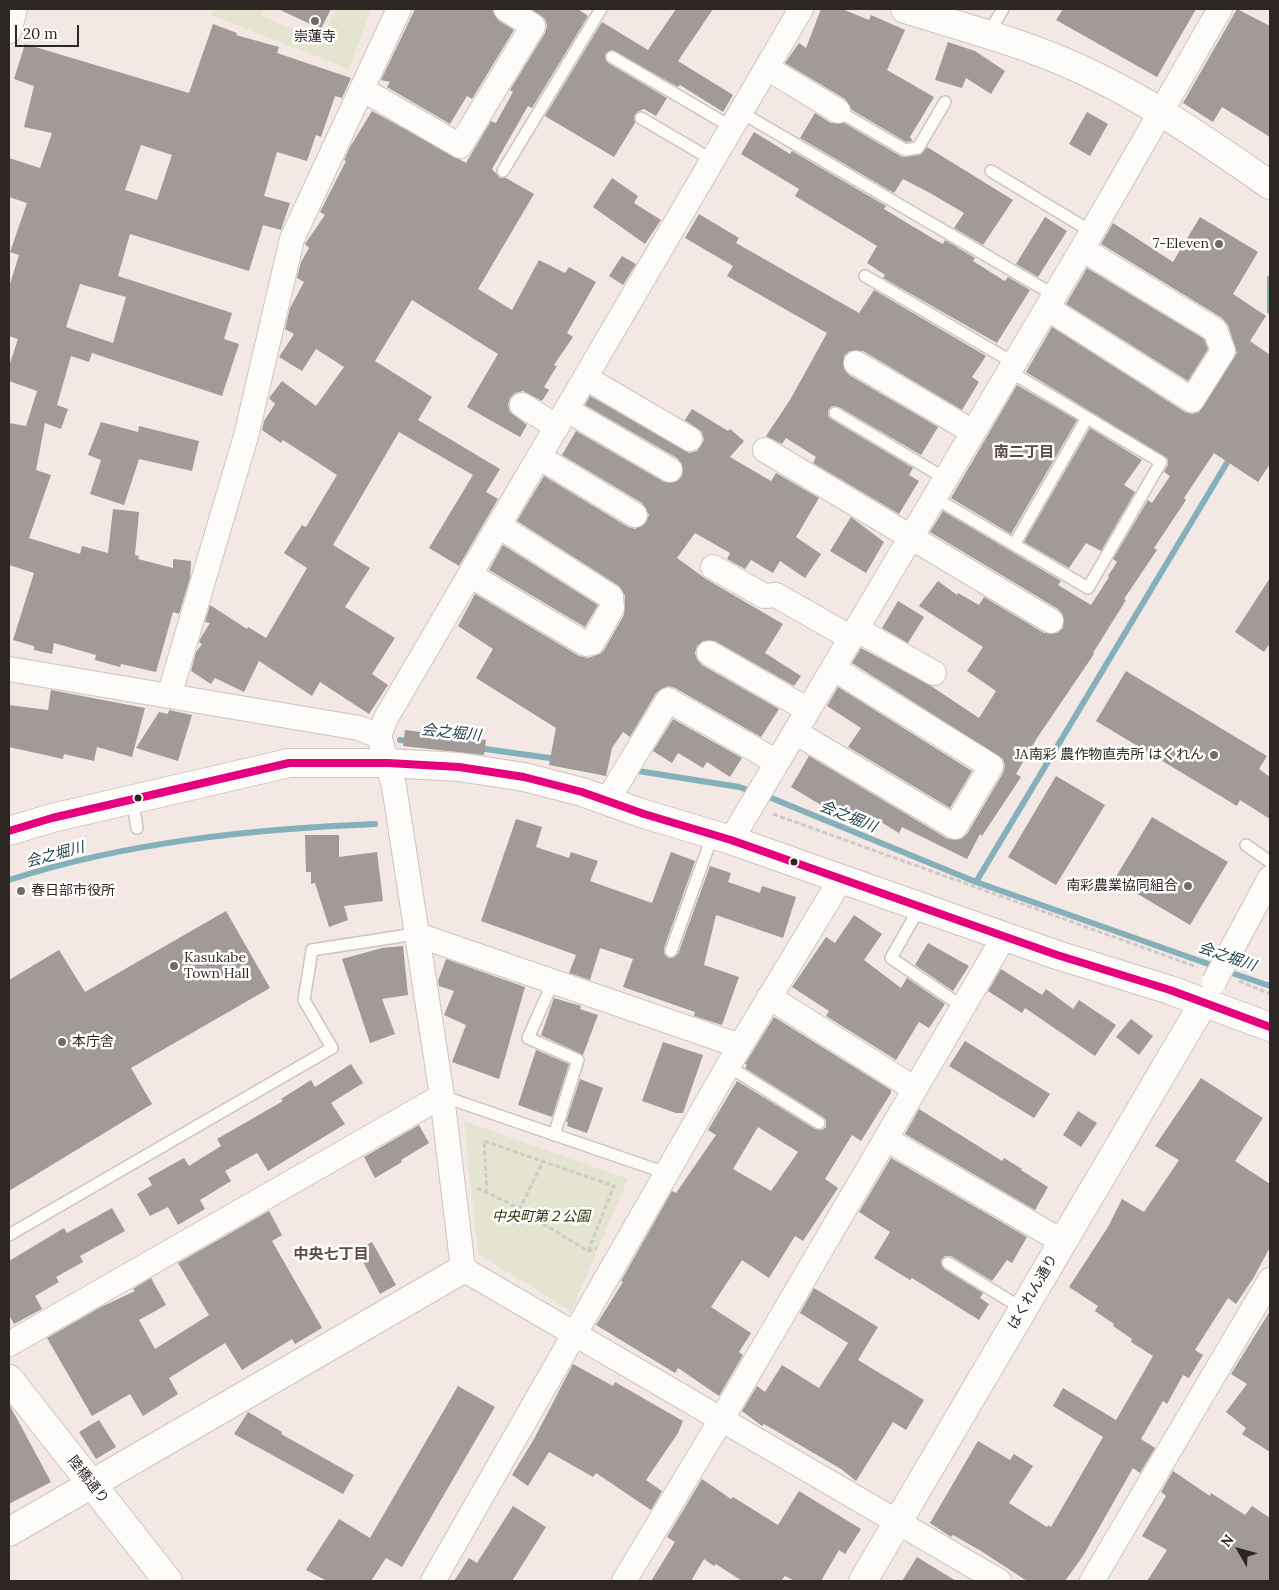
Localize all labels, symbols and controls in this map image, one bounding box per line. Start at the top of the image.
scale bar [18,15,81,47]
marker: 崇蓮寺 [309,15,321,27]
text: 20 m [23,24,58,43]
place label: 崇蓮寺 [294,29,336,45]
place label: 7-Eleven [1153,236,1209,252]
marker: 7-Eleven [1213,238,1225,250]
district label: 南二丁目 [994,444,1054,462]
water label: 会之堀川 [420,721,482,745]
place label: JA南彩 農作物直売所 はくれん [1015,747,1204,763]
marker: JA南彩 農作物直売所 はくれん [1208,749,1220,761]
unlabelled marker [133,793,143,803]
water label: 会之堀川 [817,797,879,837]
water label: 会之堀川 [24,839,86,871]
unlabelled marker [789,857,799,867]
place label: 南彩農業協同組合 [1066,878,1178,894]
marker: 南彩農業協同組合 [1182,880,1194,892]
place label: 春日部市役所 [31,883,115,899]
marker: 春日部市役所 [15,885,27,897]
water label: 会之堀川 [1196,939,1258,975]
place label: Kasukabe Town Hall [184,950,249,982]
marker: Kasukabe Town Hall [168,960,180,972]
place label: 本庁舎 [72,1034,114,1050]
marker: 本庁舎 [56,1036,68,1048]
park label: 中央町第２公園 [492,1209,590,1225]
district label: 中央七丁目 [294,1246,368,1264]
street label: はくれん通り [1005,1251,1061,1333]
street label: 陸橋通り [64,1453,112,1507]
north arrow [1214,1525,1264,1575]
text: N [1217,1531,1238,1551]

